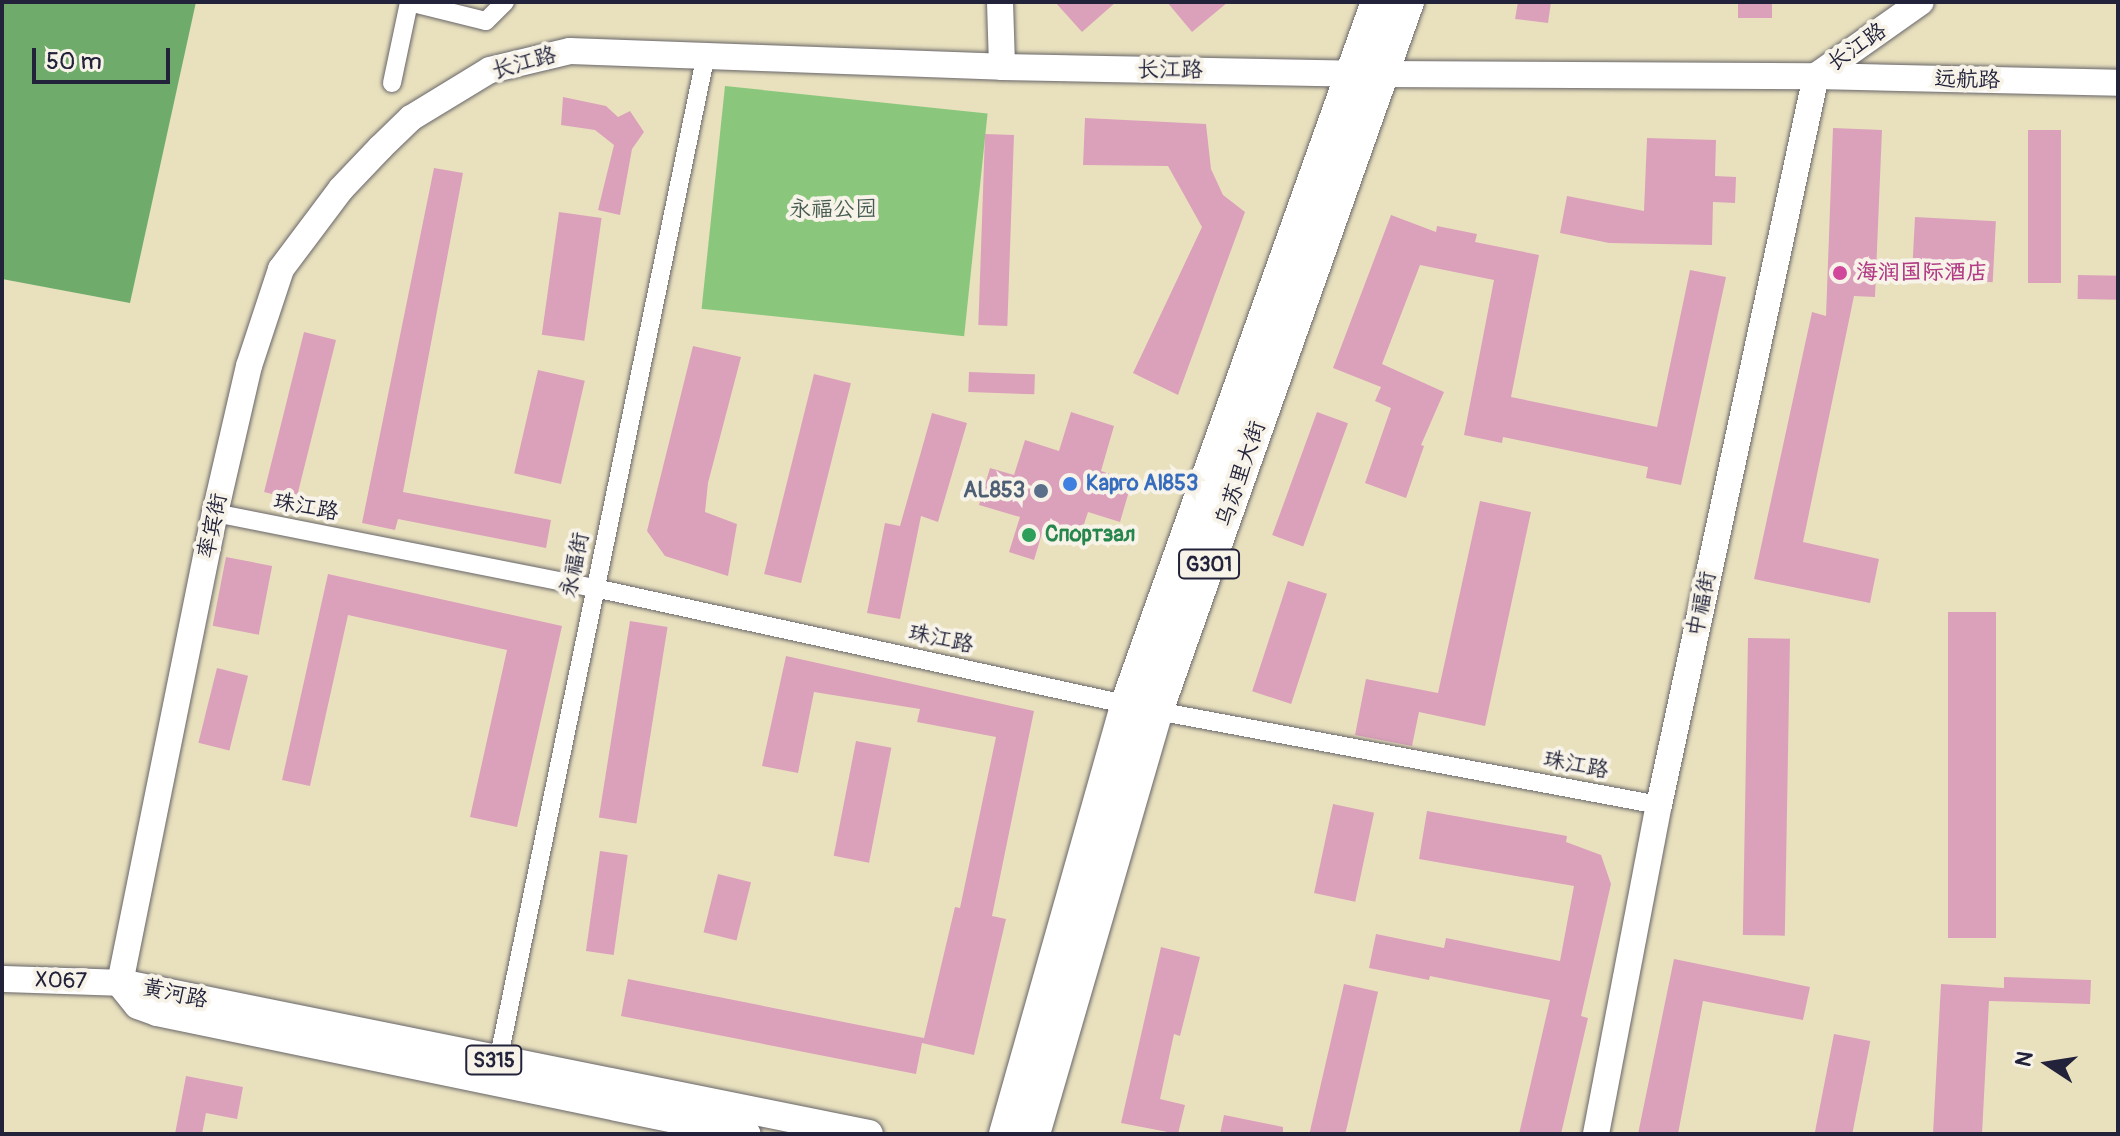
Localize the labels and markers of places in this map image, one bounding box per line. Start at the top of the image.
place label: 海润国际酒店 [1856,260,1988,286]
marker: 海润国际酒店 [1831,264,1849,282]
place label: Карго Al853 [1086,471,1198,497]
marker: Карго Al853 [1061,475,1079,493]
place label: AL853 [963,478,1025,504]
marker: AL853 [1032,482,1050,500]
place label: Спортзал [1045,522,1135,548]
marker: Спортзал [1020,526,1038,544]

